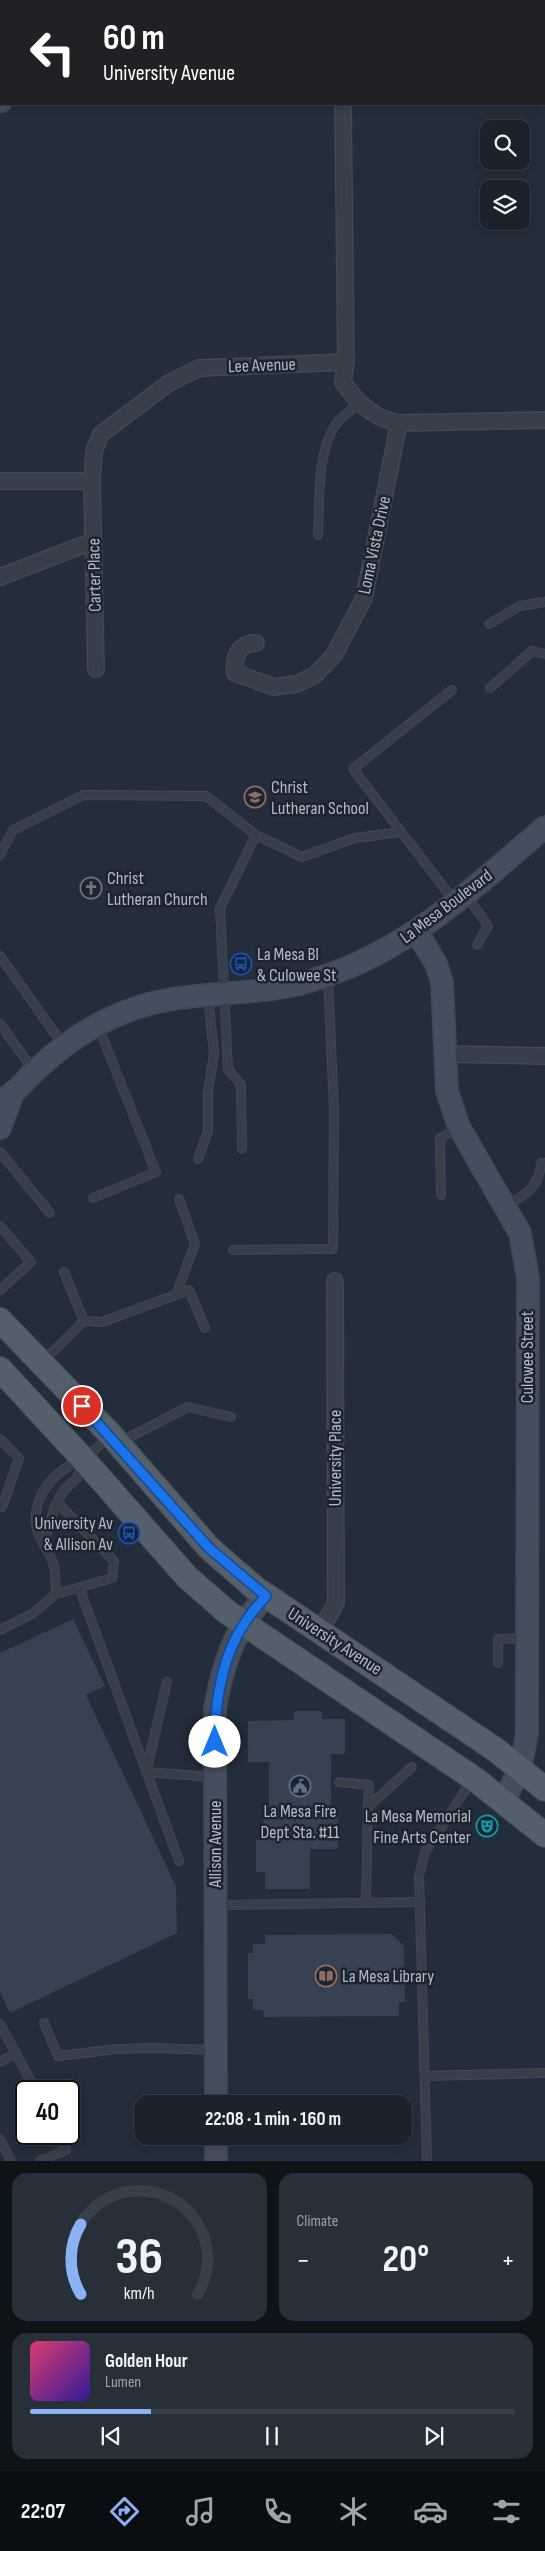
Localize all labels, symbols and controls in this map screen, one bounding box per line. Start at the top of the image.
text: 60 m [103,17,165,60]
icon: left [20,20,85,85]
text: University Avenue [103,60,235,87]
map controls [480,120,530,230]
button: search [480,120,530,170]
button: layers [480,180,530,230]
street label: Lee Avenue [228,354,296,377]
street label: Loma Vista Drive [354,494,395,596]
street label: Carter Place [83,538,106,612]
place label: Christ Lutheran School [271,777,369,819]
school or university icon: Christ Lutheran School [243,785,267,809]
street label: La Mesa Boulevard [396,865,497,948]
place label: Christ Lutheran Church [107,868,208,910]
church icon: Christ Lutheran Church [79,876,103,900]
place label: La Mesa Bl & Culowee St [257,944,337,986]
bus stop icon: La Mesa Bl & Culowee St [229,952,253,976]
street label: Culowee Street [517,1310,538,1403]
pin [61,1385,103,1427]
icon: arrive [68,1392,96,1420]
street label: University Place [325,1410,346,1506]
place label: University Av & Allison Av [34,1513,113,1555]
bus stop icon: University Av & Allison Av [117,1521,141,1545]
street label: University Avenue [284,1603,386,1680]
position arrow [188,1715,240,1767]
public building icon: La Mesa Fire Dept Sta. #11 [288,1774,312,1798]
street label: Allison Avenue [205,1801,226,1888]
place label: La Mesa Fire Dept Sta. #11 [261,1801,340,1843]
place label: La Mesa Memorial Fine Arts Center [365,1806,471,1848]
theatre icon: La Mesa Memorial Fine Arts Center [475,1814,499,1838]
library icon: La Mesa Library [314,1964,338,1988]
place label: La Mesa Library [342,1966,434,1987]
speed limit sign: 40 [15,2080,80,2145]
text: 22:08 · 1 min · 160 m [205,2108,341,2131]
text: Climate [297,2212,338,2231]
text: 36 [115,2226,163,2289]
text: 20° [382,2237,429,2282]
text: − [297,2244,310,2277]
text: + [501,2244,515,2277]
text: km/h [124,2283,155,2304]
text: Golden Hour [105,2350,188,2373]
text: Lumen [105,2373,141,2392]
icon: previous [97,2422,125,2450]
icon: pause [258,2422,286,2450]
icon: next [420,2422,448,2450]
icon: directions [107,2494,142,2529]
icon: music [183,2494,218,2529]
icon: phone [260,2494,295,2529]
icon: climate [336,2494,371,2529]
icon: car [413,2494,448,2529]
icon: filters [489,2494,524,2529]
text: 22:07 [21,2498,65,2525]

